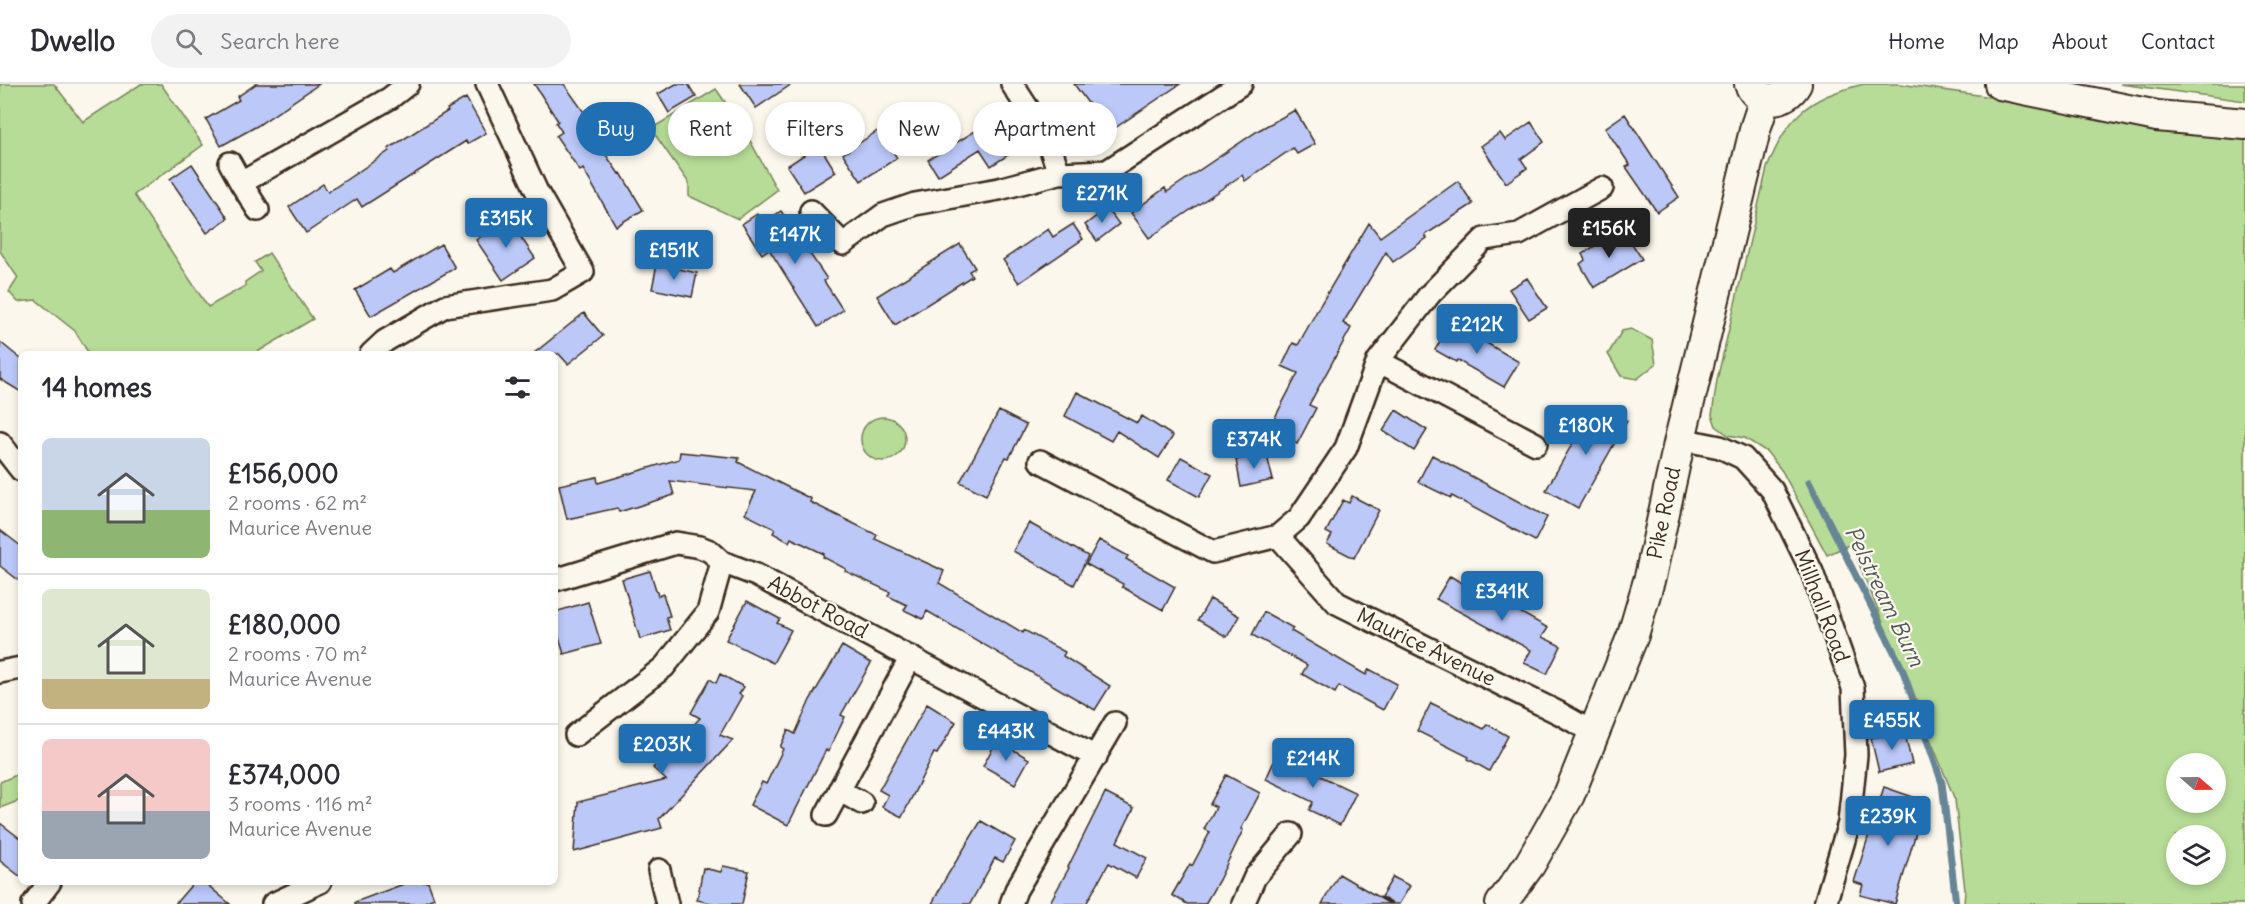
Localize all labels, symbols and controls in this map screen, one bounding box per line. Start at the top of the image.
search box [151,14,571,68]
text: Dwello [30,23,115,59]
icon: search [172,25,205,58]
text: Search here [220,27,340,55]
text: Home [1888,28,1945,55]
text: Map [1978,28,2019,55]
text: About [2052,28,2108,55]
text: Contact [2141,28,2215,55]
chip: Buy [576,102,656,156]
chip: Rent [668,102,753,156]
chip: Filters [765,102,865,156]
chip: New [877,102,961,156]
chip: Apartment [973,102,1117,156]
pin: £271K [1060,173,1144,224]
text: £271K [1076,180,1128,205]
pin: £315K [464,198,548,249]
text: £315K [479,205,533,230]
pin: £156K [1567,208,1651,259]
pin: £147K [753,214,837,265]
text: £156K [1582,215,1636,240]
text: £147K [769,221,821,246]
pin: £151K [632,230,716,281]
text: £151K [649,237,699,262]
pin: £212K [1435,304,1519,355]
text: £212K [1451,311,1503,336]
text: 14 homes [42,371,152,404]
icon: filters [501,371,534,404]
pin: £180K [1544,405,1628,456]
text: £180K [1558,412,1614,437]
pin: £374K [1212,419,1296,470]
text: £374K [1226,426,1282,451]
text: £156,000 [228,457,339,490]
icon: home [90,462,162,534]
street label: Pike Road [1641,464,1686,561]
text: 2 rooms · 62 m² [228,490,367,515]
text: Maurice Avenue [228,515,372,540]
water label: Pelstream Burn [1839,521,1932,672]
street label: Millhall Road [1789,546,1856,666]
street label: Abbot Road [763,569,873,644]
pin: £341K [1460,571,1544,622]
text: £341K [1475,578,1529,603]
street label: Maurice Avenue [1352,601,1500,692]
text: £180,000 [228,608,341,641]
icon: home [90,613,162,685]
text: 2 rooms · 70 m² [228,641,368,666]
text: Maurice Avenue [228,666,372,691]
pin: £455K [1850,700,1934,751]
text: £455K [1863,707,1921,732]
pin: £443K [964,711,1048,762]
text: £443K [977,718,1035,743]
pin: £203K [620,724,704,775]
text: £203K [633,731,691,756]
pin: £214K [1271,738,1355,789]
text: £214K [1286,745,1340,770]
north arrow [2166,753,2226,813]
map controls [2166,753,2226,885]
text: £374,000 [228,758,341,791]
icon: home [90,763,162,835]
text: 3 rooms · 116 m² [228,791,372,816]
pin: £239K [1846,796,1930,847]
text: £239K [1860,803,1916,828]
text: Maurice Avenue [228,816,372,841]
button: layers [2166,825,2226,885]

